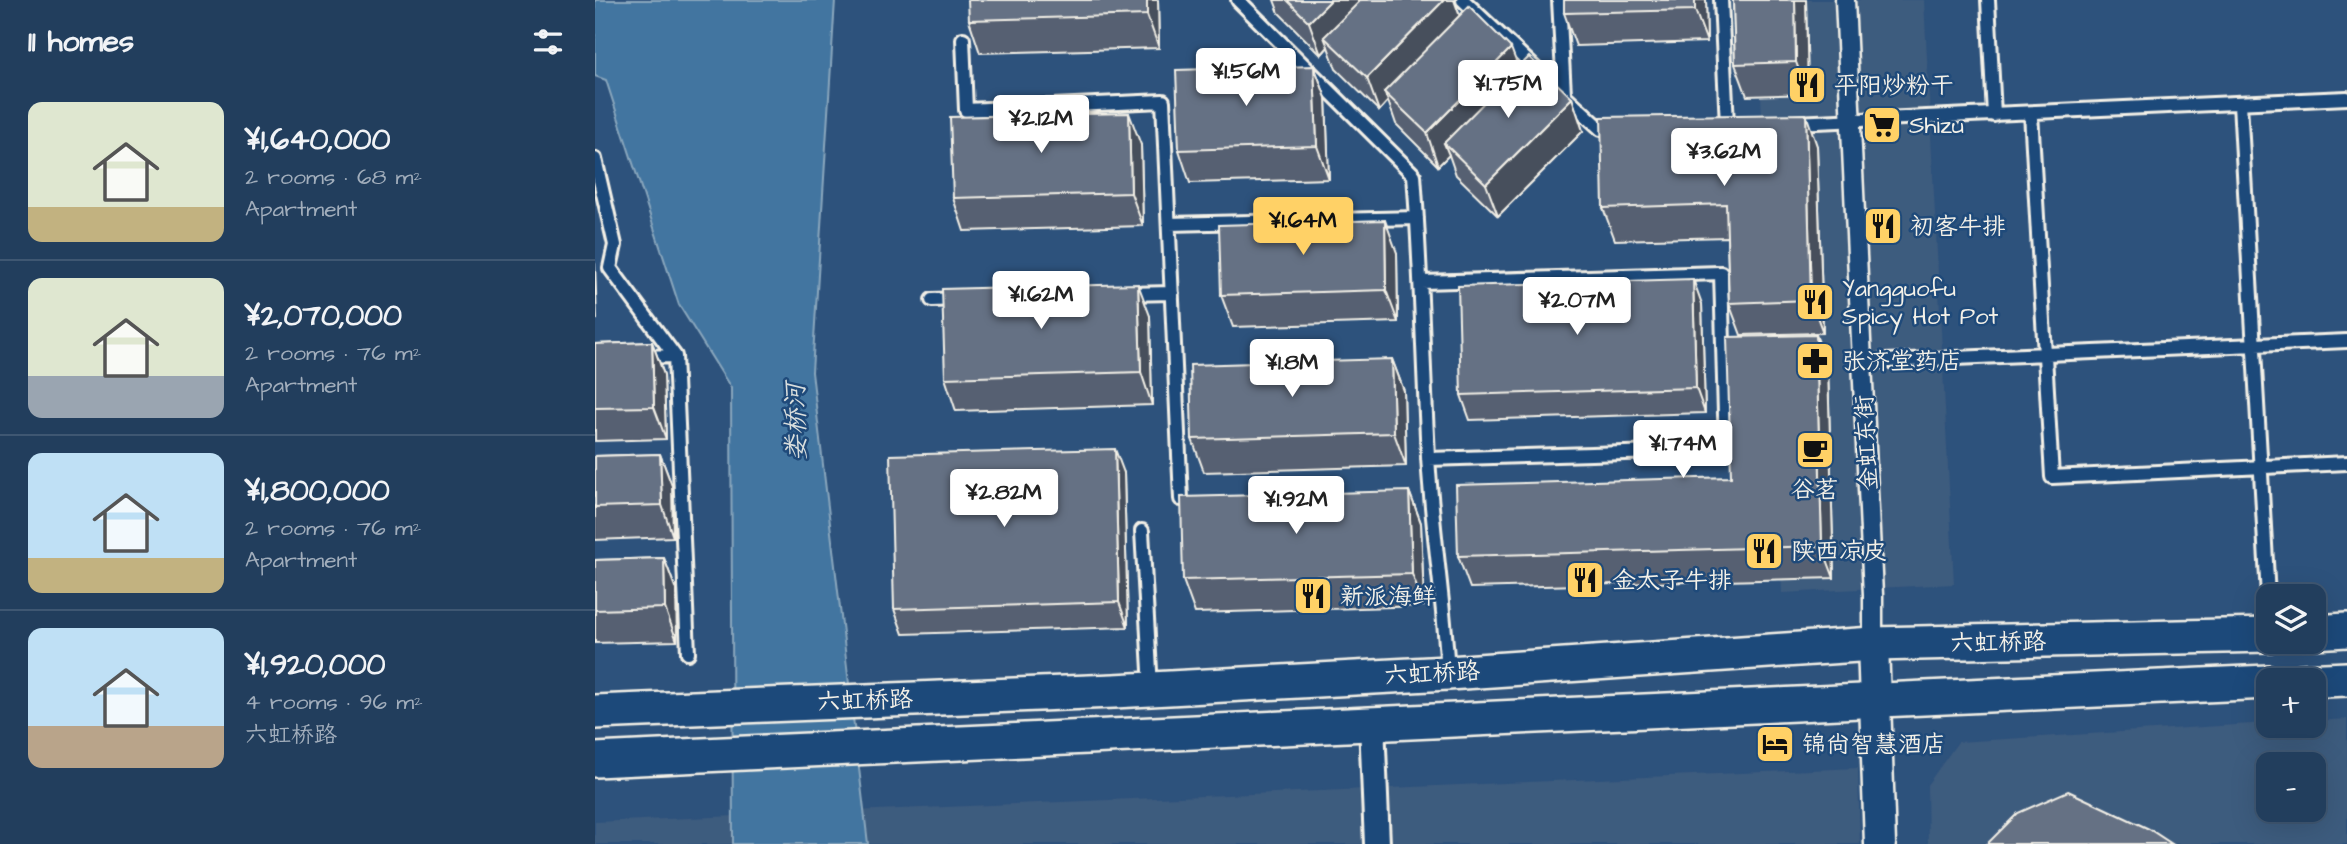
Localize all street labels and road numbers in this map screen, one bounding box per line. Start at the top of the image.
street label: 金虹东街 [1848,394,1886,492]
street label: 六虹桥路 [1950,625,2046,661]
street label: 六虹桥路 [1383,655,1481,693]
street label: 六虹桥路 [816,682,914,720]

